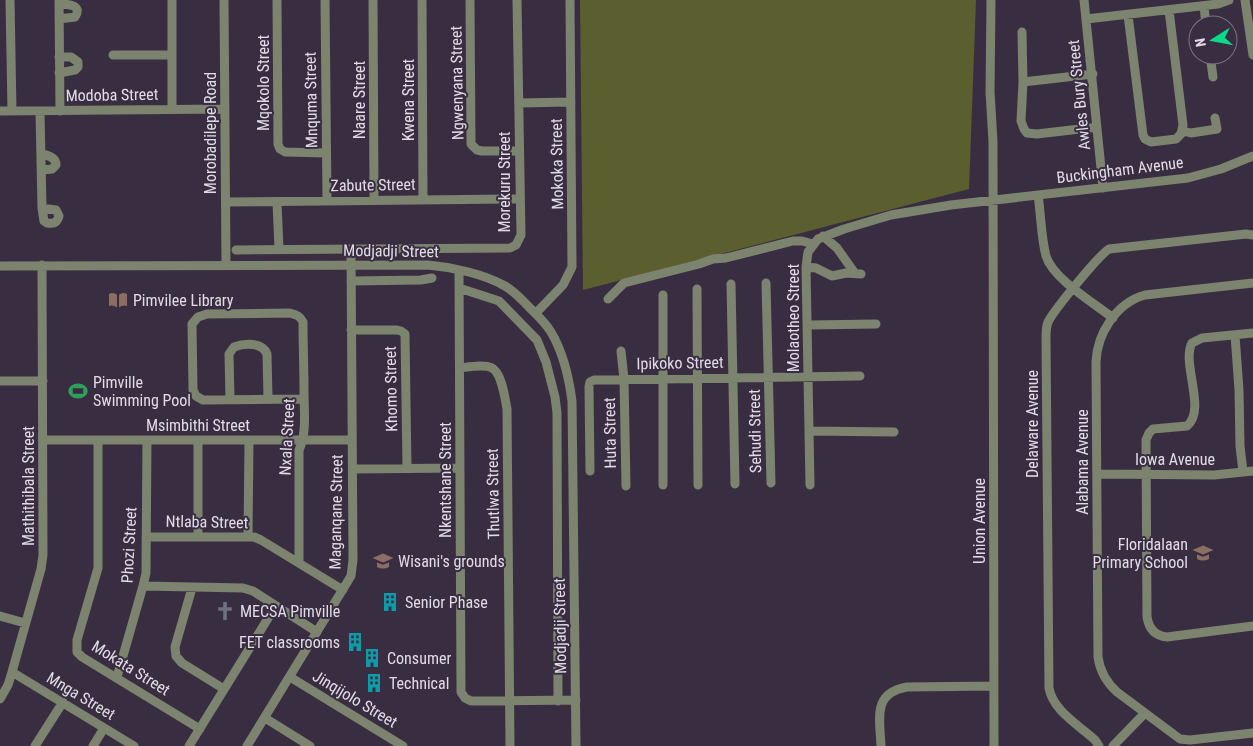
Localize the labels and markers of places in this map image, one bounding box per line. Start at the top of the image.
library icon: Pimvilee Library [107,289,129,311]
place label: Pimvilee Library [133,291,234,310]
place label: Pimville Swimming Pool [93,373,191,410]
sports icon: Pimville Swimming Pool [67,380,89,402]
place label: Floridalaan Primary School [1092,535,1188,572]
school or university icon: Floridalaan Primary School [1192,542,1214,564]
school or university icon: Wisani's grounds [372,550,394,572]
place label: Wisani's grounds [398,552,505,571]
building icon: Senior Phase [379,591,401,613]
place label: Senior Phase [405,593,488,612]
church icon: MECSA Pimville [214,600,236,622]
place label: MECSA Pimville [240,602,340,621]
building icon: FET classrooms [344,631,366,653]
place label: FET classrooms [239,633,340,652]
building icon: Consumer [361,647,383,669]
place label: Consumer [387,649,451,668]
building icon: Technical [363,672,385,694]
place label: Technical [389,674,449,693]

